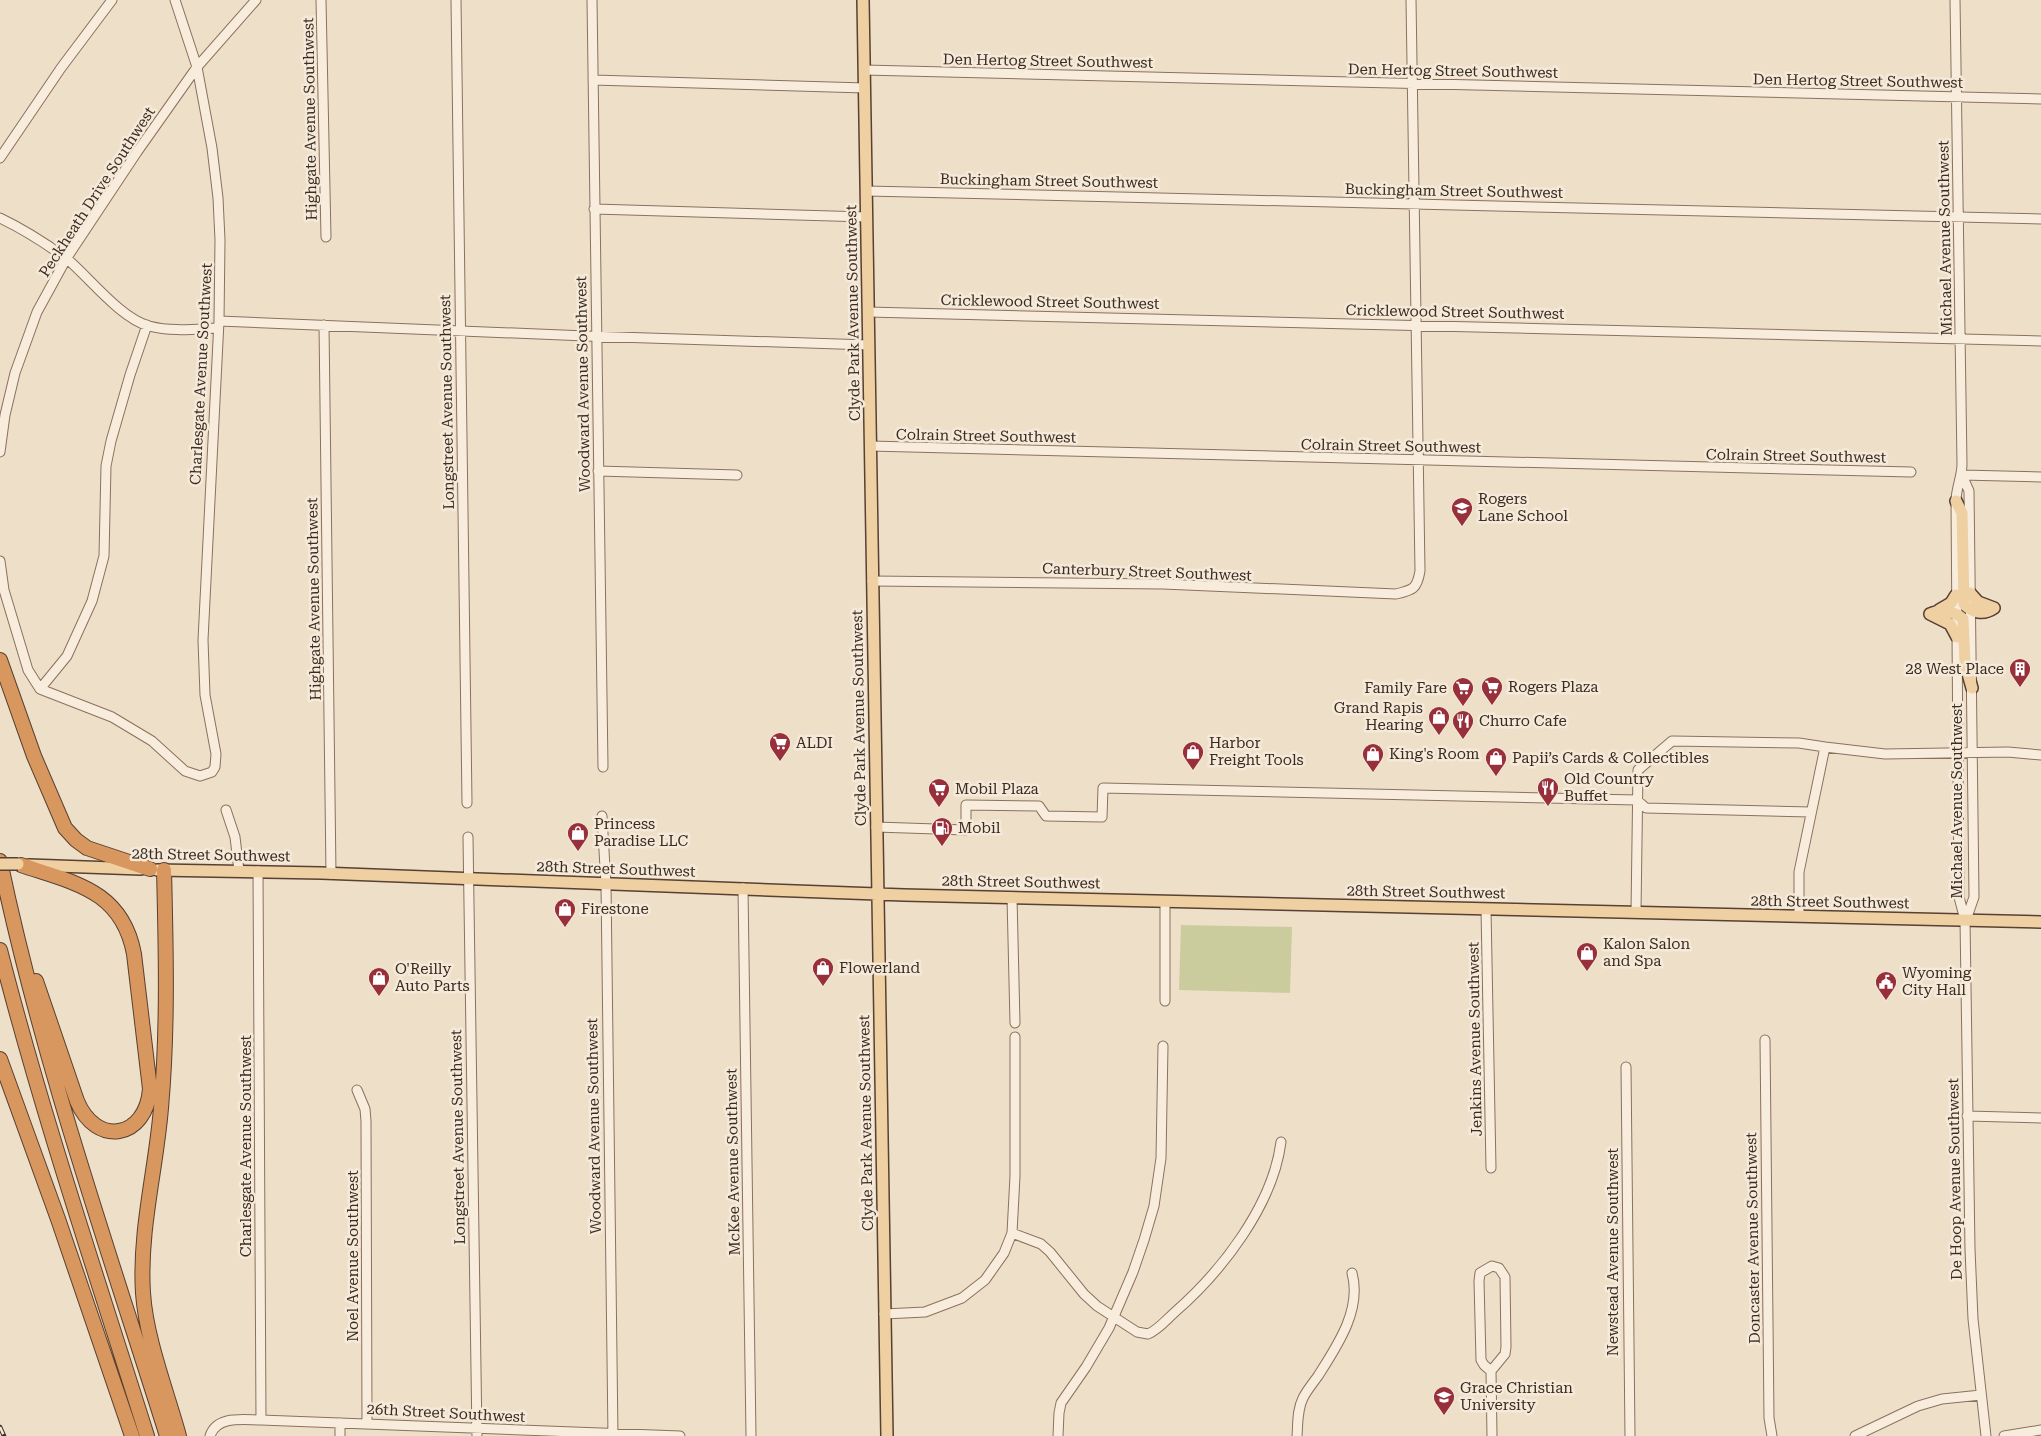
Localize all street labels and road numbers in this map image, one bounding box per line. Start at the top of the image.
street label: Highgate Avenue Southwest [299,17,321,221]
street label: Den Hertog Street Southwest [943,50,1154,72]
street label: Den Hertog Street Southwest [1348,60,1559,82]
street label: Den Hertog Street Southwest [1753,70,1964,92]
street label: Peckheath Drive Southwest [35,103,159,281]
street label: Michael Avenue Southwest [1934,140,1956,336]
street label: Buckingham Street Southwest [940,170,1159,192]
street label: Buckingham Street Southwest [1345,180,1564,202]
street label: Clyde Park Avenue Southwest [842,204,864,421]
street label: Charlesgate Avenue Southwest [186,262,216,486]
street label: Woodward Avenue Southwest [572,275,594,492]
street label: Cricklewood Street Southwest [940,291,1160,313]
street label: Longstreet Avenue Southwest [436,294,458,510]
street label: Cricklewood Street Southwest [1345,301,1565,323]
street label: Colrain Street Southwest [896,425,1077,447]
street label: Colrain Street Southwest [1301,435,1482,457]
street label: Colrain Street Southwest [1706,445,1887,467]
street label: Highgate Avenue Southwest [303,497,325,701]
street label: Canterbury Street Southwest [1042,559,1253,585]
street label: Clyde Park Avenue Southwest [848,609,870,826]
street label: Michael Avenue Southwest [1948,703,1966,899]
street label: 28th Street Southwest [131,845,291,865]
street label: 28th Street Southwest [536,857,696,881]
street label: 28th Street Southwest [941,872,1101,892]
street label: 28th Street Southwest [1346,882,1506,902]
street label: 28th Street Southwest [1750,892,1910,912]
street label: Jenkins Avenue Southwest [1464,941,1486,1137]
street label: Clyde Park Avenue Southwest [855,1014,877,1231]
street label: Woodward Avenue Southwest [583,1017,605,1234]
street label: Longstreet Avenue Southwest [447,1029,469,1245]
street label: Charlesgate Avenue Southwest [237,1034,255,1257]
street label: McKee Avenue Southwest [722,1068,744,1256]
street label: De Hoop Avenue Southwest [1944,1077,1966,1280]
street label: Doncaster Avenue Southwest [1742,1132,1764,1344]
street label: Newstead Avenue Southwest [1604,1147,1622,1356]
street label: Noel Avenue Southwest [344,1170,362,1342]
street label: 26th Street Southwest [366,1400,526,1426]

